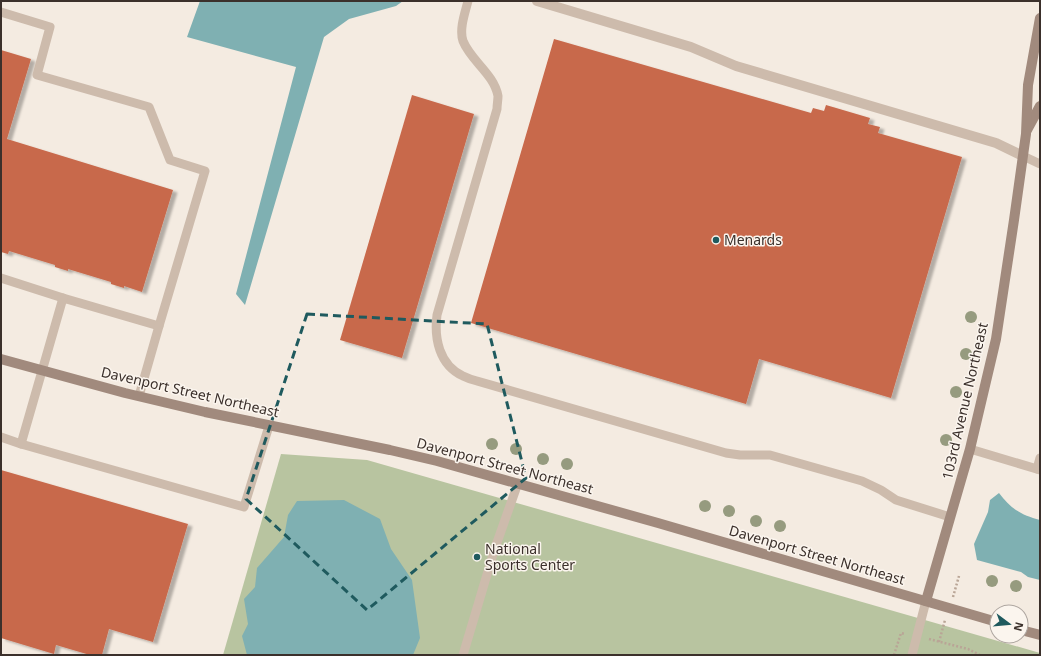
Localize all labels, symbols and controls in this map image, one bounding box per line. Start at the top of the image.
place label: Menards [724,230,782,249]
marker: Menards [711,235,721,245]
street label: 103rd Avenue Northeast [937,320,992,481]
street label: Davenport Street Northeast [99,362,281,421]
street label: Davenport Street Northeast [415,433,596,498]
street label: Davenport Street Northeast [727,520,907,589]
place label: National Sports Center [485,539,575,574]
marker: National Sports Center [472,552,482,562]
north arrow [989,604,1029,644]
text: N [1011,621,1028,633]

